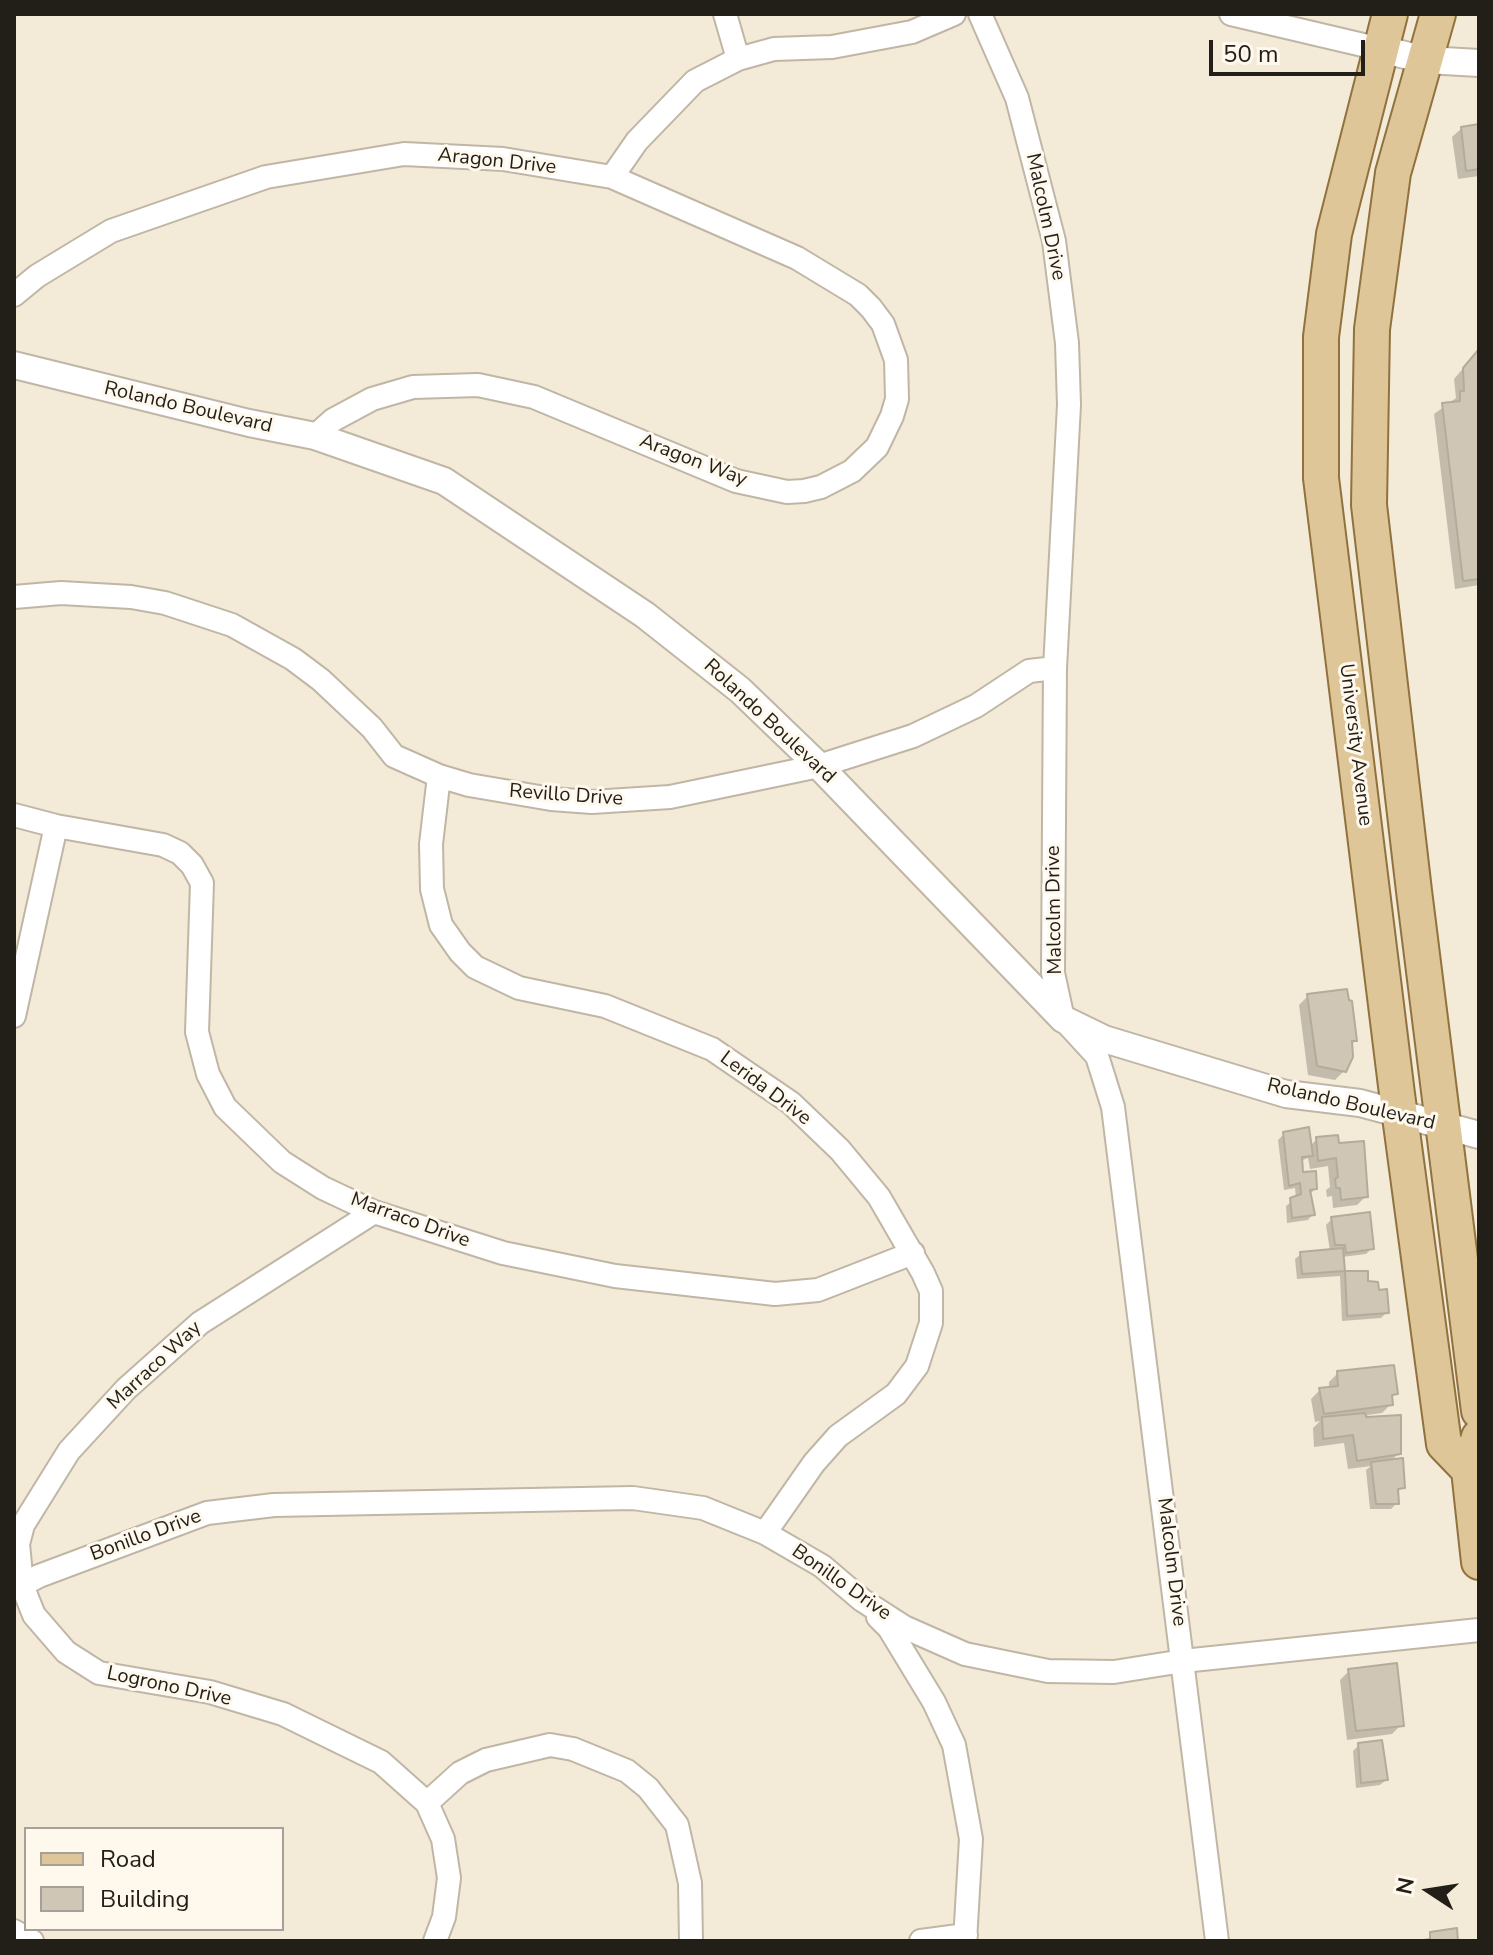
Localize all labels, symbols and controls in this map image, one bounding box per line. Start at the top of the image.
scale bar [1213,24,1369,74]
text: 50 m [1223,38,1279,70]
street label: Aragon Drive [437,144,557,180]
street label: Malcolm Drive [1020,151,1070,283]
street label: Rolando Boulevard [102,377,274,439]
street label: Aragon Way [636,430,750,492]
street label: Rolando Boulevard [698,655,840,789]
street label: University Avenue [1333,663,1377,827]
street label: Revillo Drive [508,780,624,812]
street label: Malcolm Drive [1042,845,1068,975]
street label: Lerida Drive [715,1047,815,1131]
street label: Rolando Boulevard [1265,1074,1437,1136]
street label: Marraco Drive [347,1188,473,1254]
street label: Marraco Way [103,1316,207,1416]
street label: Malcolm Drive [1151,1496,1191,1628]
street label: Bonillo Drive [87,1505,205,1567]
street label: Bonillo Drive [787,1540,895,1626]
street label: Logrono Drive [104,1662,234,1712]
legend [24,1827,284,1931]
text: Road [100,1843,156,1875]
north arrow [1389,1851,1469,1931]
text: N [1389,1875,1422,1897]
text: Building [100,1883,190,1915]

